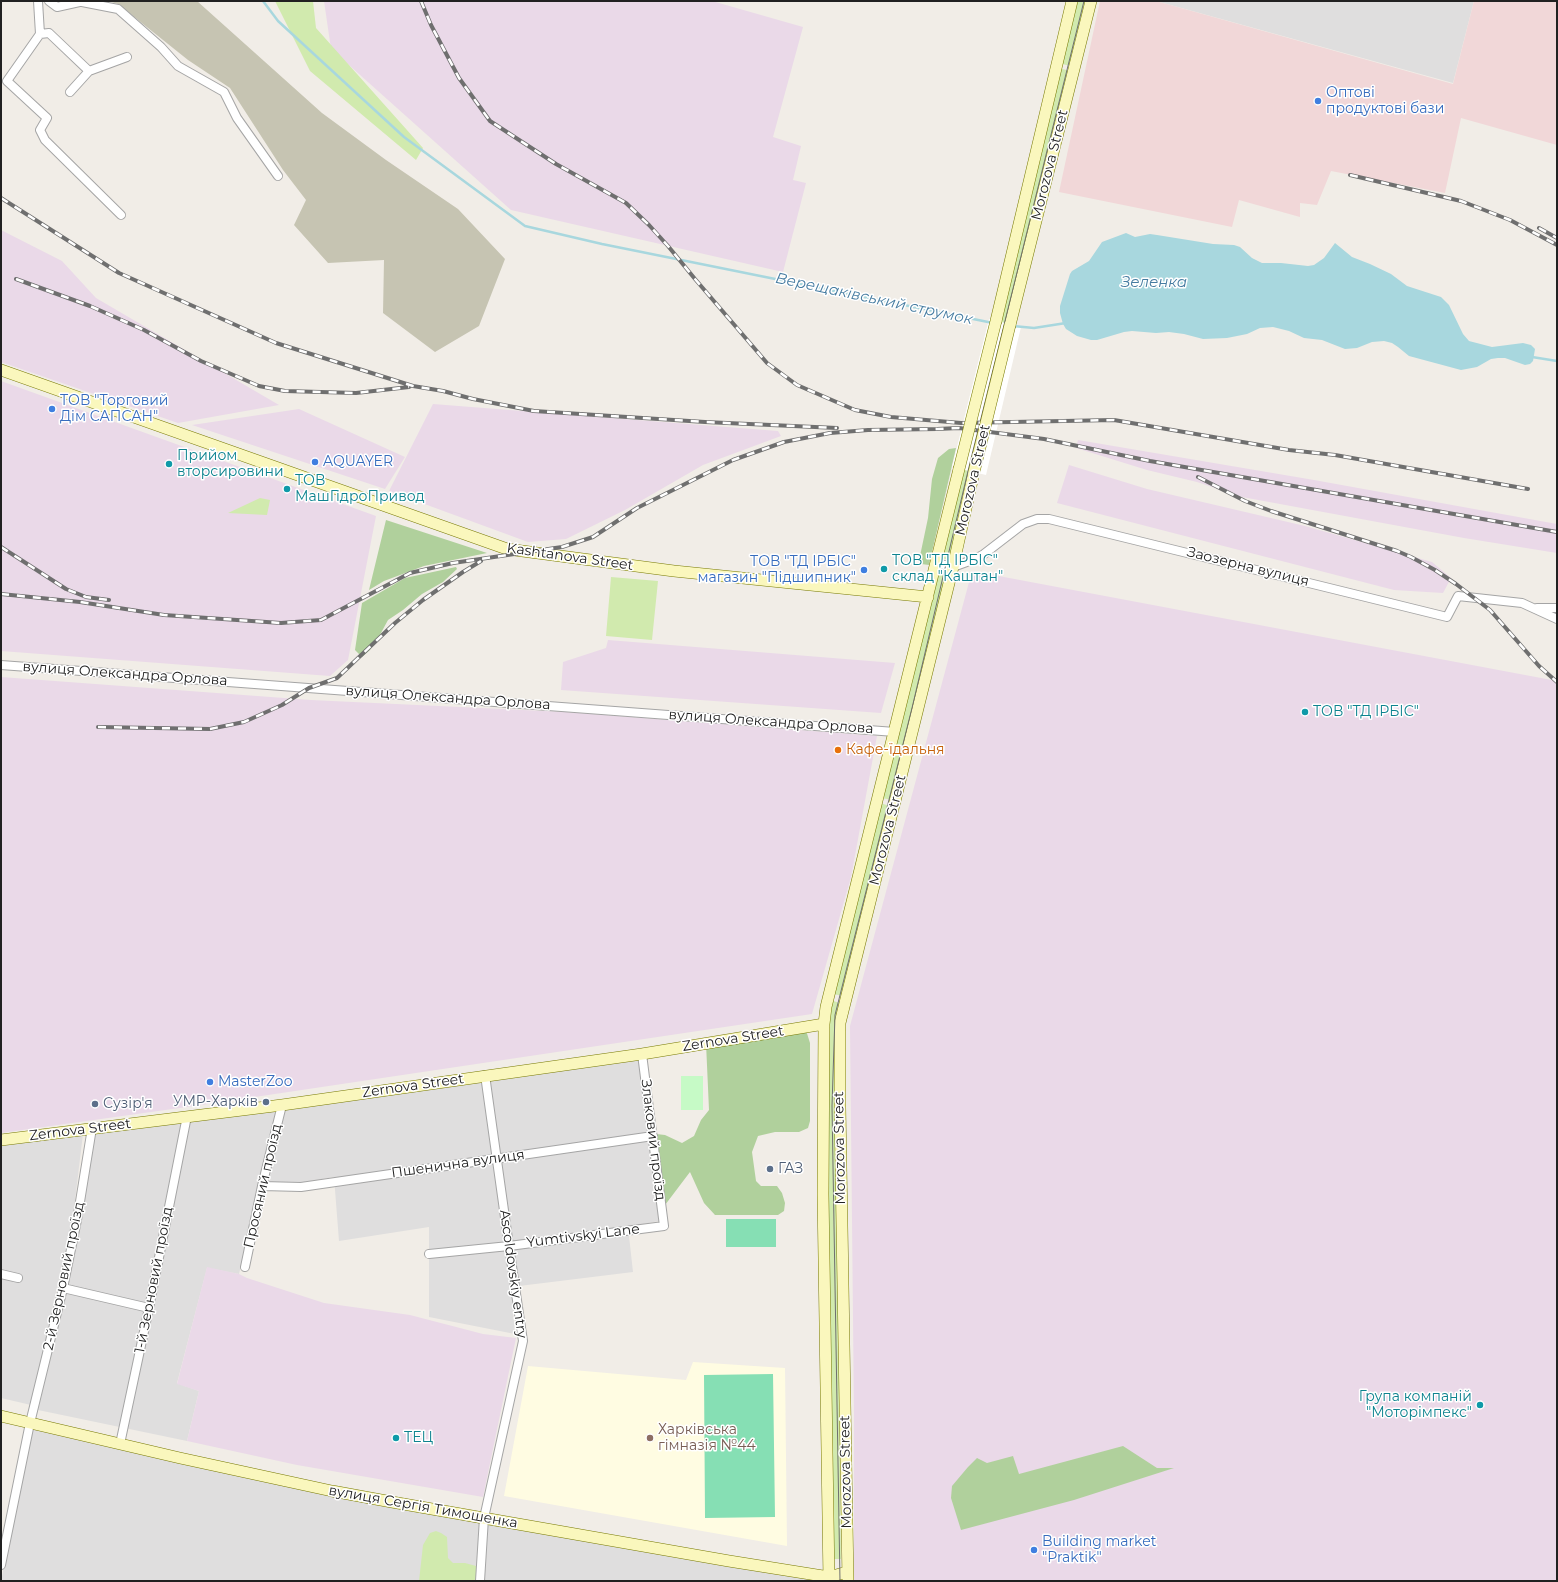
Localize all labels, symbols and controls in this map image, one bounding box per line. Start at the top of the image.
place label: Оптові продуктові бази [1326,85,1444,118]
marker: Оптові продуктові бази [1313,96,1323,106]
street label: Morozova Street [1028,108,1072,222]
water label: Верещаківський струмок [774,269,974,329]
water label: Зеленка [1121,274,1187,292]
place label: ТОВ "Торговий Дім САПСАН" [60,393,168,426]
marker: ТОВ "Торговий Дім САПСАН" [47,404,57,414]
street label: Morozova Street [952,423,994,537]
place label: Прийом вторсировини [177,448,284,480]
place label: AQUAYER [323,454,393,470]
marker: AQUAYER [310,457,320,467]
marker: Прийом вторсировини [164,459,174,469]
place label: ТОВ МашГідроПривод [295,473,425,506]
marker: ТОВ МашГідроПривод [282,484,292,494]
street label: Kashtanova Street [506,540,634,574]
street label: Заозерна вулиця [1185,544,1311,590]
place label: ТОВ "ТД ІРБІС" склад "Каштан" [892,553,1003,586]
place label: ТОВ "ТД ІРБІС" магазин "Підшипник" [698,554,856,586]
marker: ТОВ "ТД ІРБІС" склад "Каштан" [879,564,889,574]
marker: ТОВ "ТД ІРБІС" магазин "Підшипник" [859,565,869,575]
street label: вулиця Олександра Орлова [22,658,228,690]
street label: вулиця Олександра Орлова [345,682,551,714]
place label: ТОВ "ТД ІРБІС" [1313,704,1419,720]
street label: вулиця Олександра Орлова [668,706,874,738]
marker: ТОВ "ТД ІРБІС" [1300,707,1310,717]
place label: Кафе-їдальня [846,742,945,758]
marker: Кафе-їдальня [833,745,843,755]
street label: Morozova Street [866,773,910,887]
street label: Zernova Street [681,1023,785,1055]
street label: Zernova Street [361,1071,465,1101]
place label: MasterZoo [218,1074,292,1090]
marker: MasterZoo [205,1077,215,1087]
street label: Злаковий проїзд [637,1078,669,1202]
street label: Morozova Street [831,1091,849,1205]
place label: УМР-Харків [173,1094,258,1110]
place label: Сузір'я [103,1096,153,1112]
marker: УМР-Харків [261,1097,271,1107]
marker: Сузір'я [90,1099,100,1109]
street label: Zernova Street [28,1115,132,1145]
street label: Просяний проїзд [241,1122,285,1250]
street label: Пшенична вулиця [390,1146,526,1182]
place label: ГАЗ [778,1161,803,1177]
marker: ГАЗ [765,1164,775,1174]
street label: 2-й Зерновий проїзд [40,1200,88,1352]
street label: 1-й Зерновий проїзд [132,1205,176,1355]
street label: Ascoldovskiy entry [496,1209,530,1339]
street label: Yumtivskyi Lane [525,1221,641,1251]
place label: Група компаній "Моторімпекс" [1359,1389,1472,1422]
marker: Група компаній "Моторімпекс" [1475,1400,1485,1410]
street label: Morozova Street [837,1415,855,1529]
place label: Харківська гімназія №44 [658,1422,756,1454]
place label: ТЕЦ [404,1430,433,1446]
marker: ТЕЦ [391,1433,401,1443]
marker: Харківська гімназія №44 [645,1433,655,1443]
street label: вулиця Сергія Тимошенка [327,1482,519,1532]
place label: Building market "Praktik" [1042,1534,1156,1566]
marker: Building market "Praktik" [1029,1545,1039,1555]

